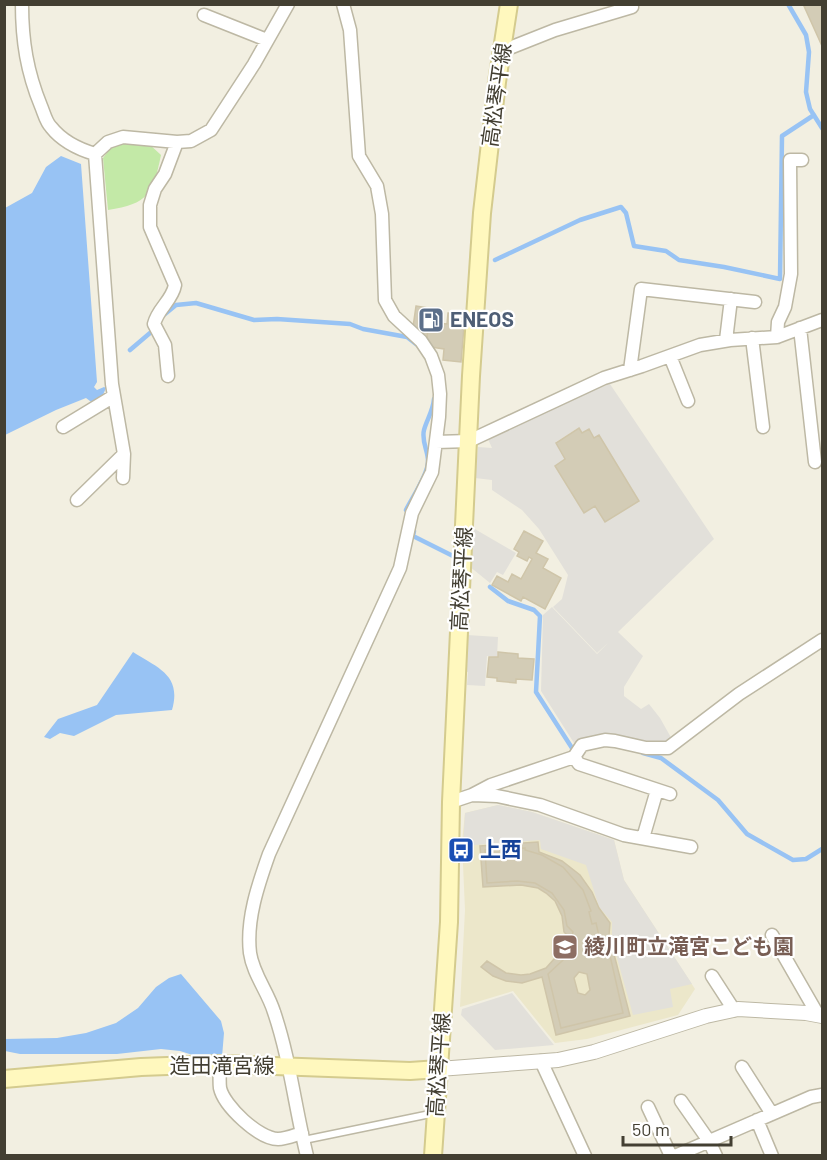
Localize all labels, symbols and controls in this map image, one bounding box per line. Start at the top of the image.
street label: 高松琴平線 [476,41,515,149]
fuel station icon: ENEOS [416,305,446,335]
place label: ENEOS [450,306,514,331]
street label: 高松琴平線 [445,526,476,632]
bus stop icon: 上西 [446,835,476,865]
place label: 上西 [480,836,522,861]
school or university icon: 綾川町立滝宮こども園 [550,932,580,962]
place label: 綾川町立滝宮こども園 [584,933,794,958]
street label: 高松琴平線 [421,1012,454,1118]
street label: 造田滝宮線 [170,1052,275,1077]
scale bar [623,1109,731,1147]
text: 50 m [632,1118,670,1140]

